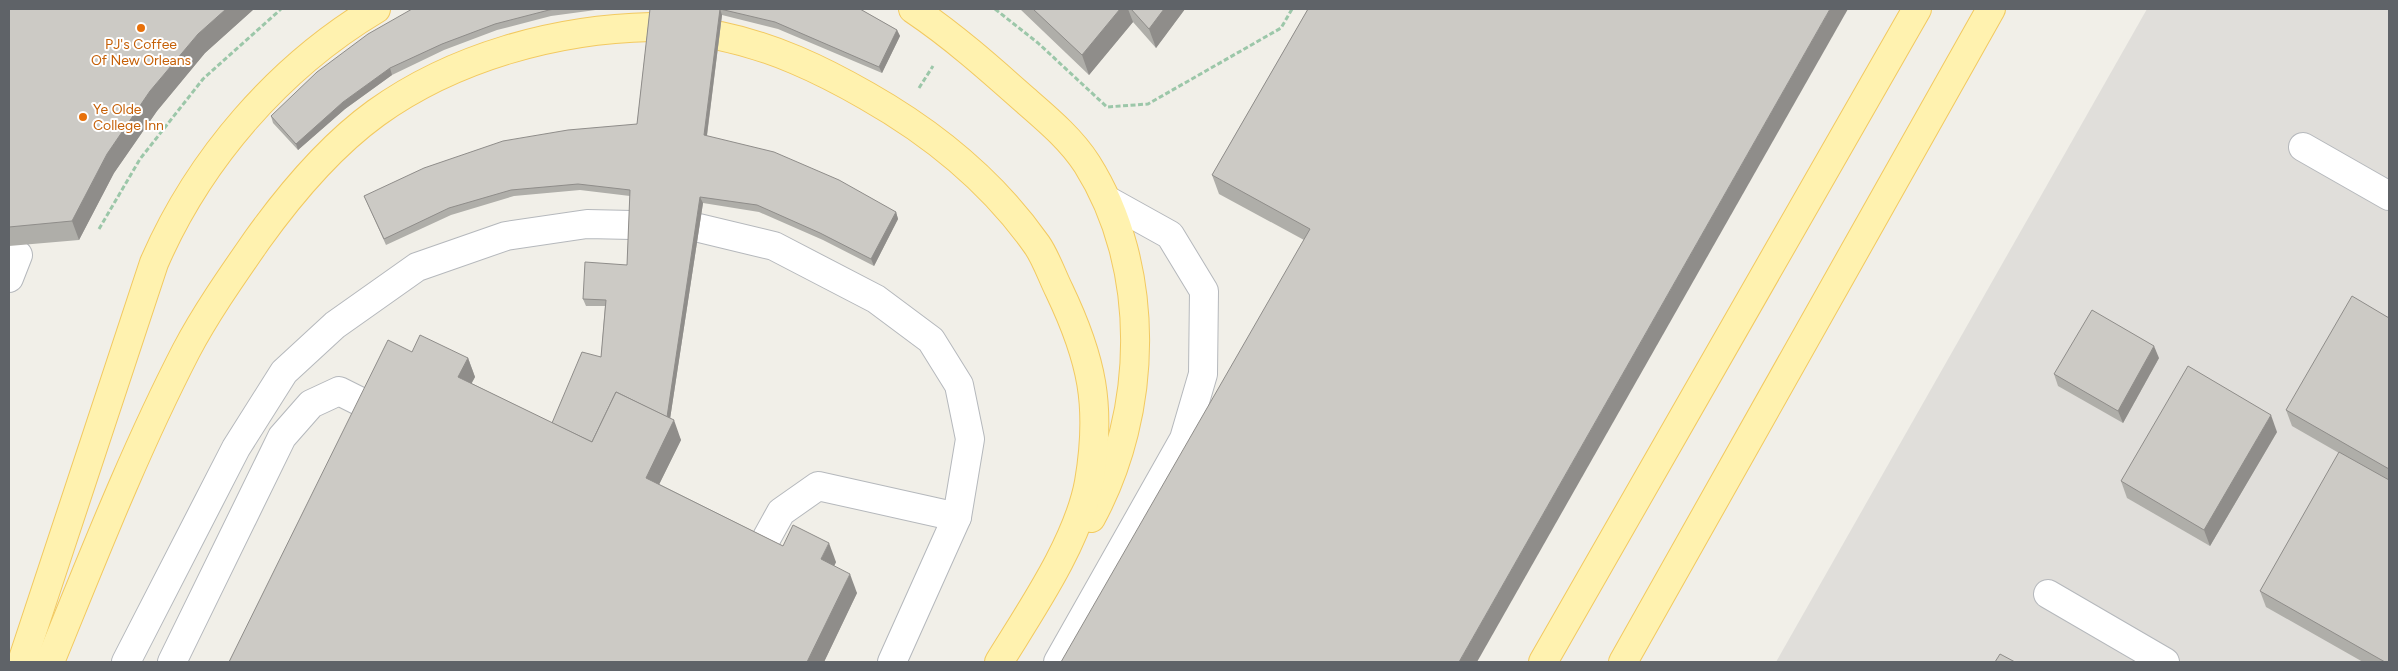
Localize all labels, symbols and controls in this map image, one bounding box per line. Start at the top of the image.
marker: PJ's Coffee Of New Orleans [135,22,147,34]
place label: PJ's Coffee Of New Orleans [91,36,191,69]
place label: Ye Olde College Inn [93,101,164,134]
marker: Ye Olde College Inn [77,111,89,123]

